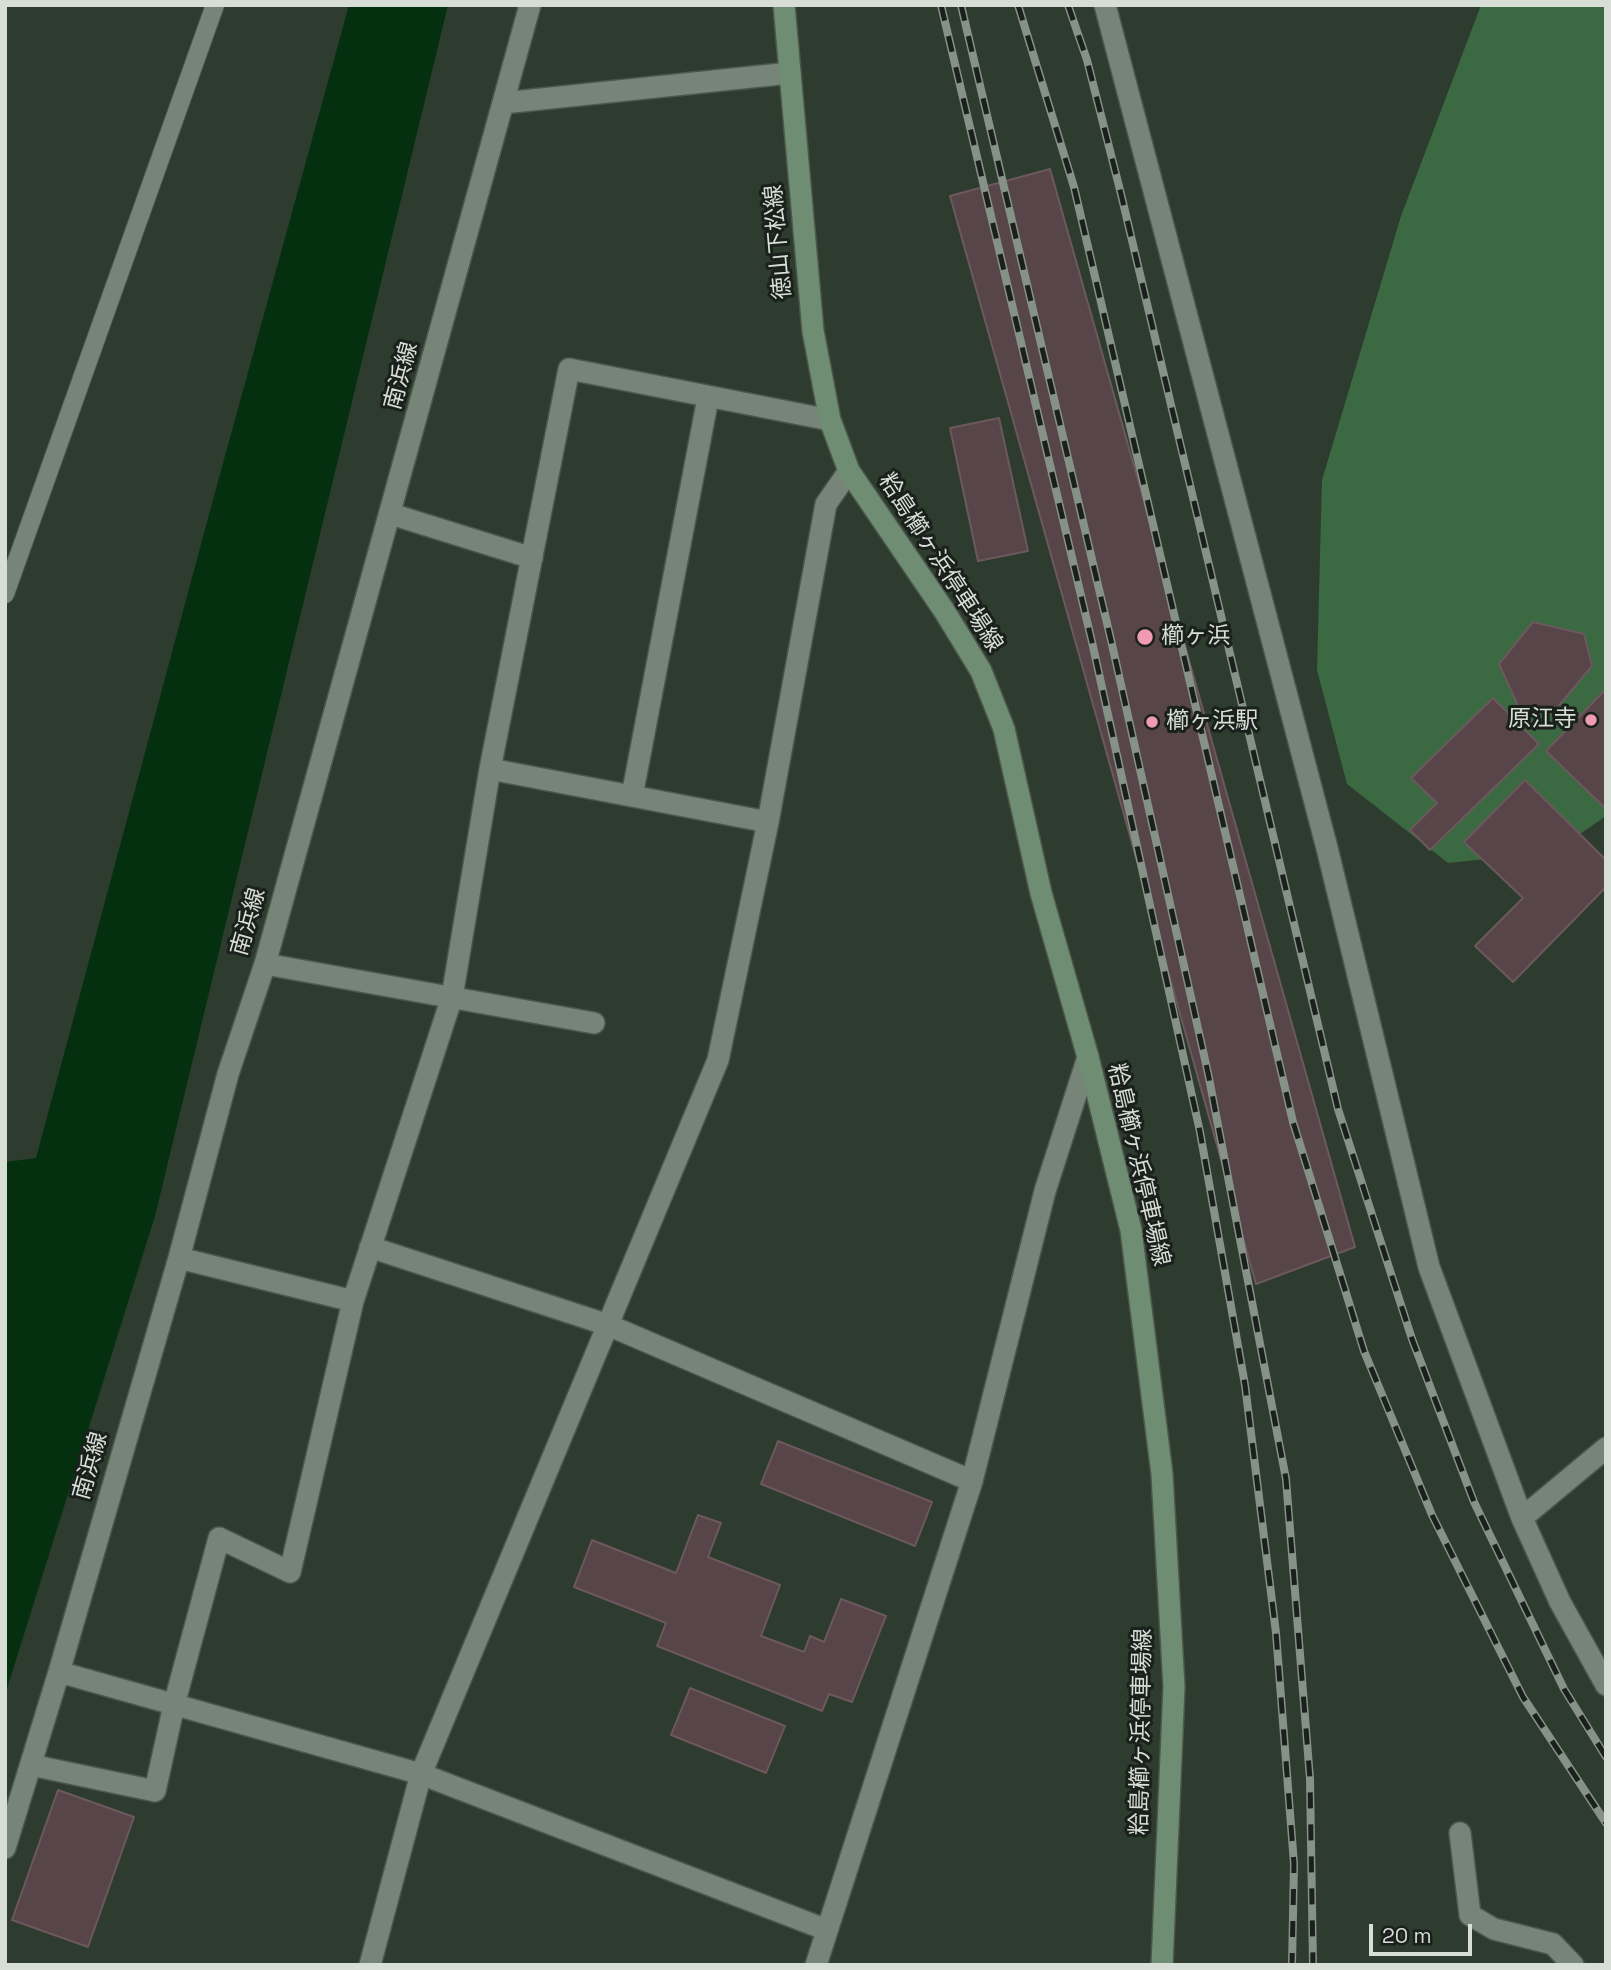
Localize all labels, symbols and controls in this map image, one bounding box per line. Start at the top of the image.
street label: 徳山下松線 [760,184,798,300]
street label: 南浜線 [380,339,424,413]
street label: 粭島櫛ヶ浜停車場線 [872,469,1008,657]
place label: 櫛ヶ浜 [1161,623,1230,651]
marker: 櫛ヶ浜 [1135,627,1155,647]
place label: 原江寺 [1508,706,1577,734]
place label: 櫛ヶ浜駅 [1166,708,1258,736]
marker: 原江寺 [1583,712,1599,728]
marker: 櫛ヶ浜駅 [1144,714,1160,730]
street label: 南浜線 [226,885,272,959]
street label: 粭島櫛ヶ浜停車場線 [1101,1061,1175,1269]
street label: 南浜線 [68,1429,114,1503]
street label: 粭島櫛ヶ浜停車場線 [1126,1628,1158,1836]
scale bar [1373,1910,1476,1954]
text: 20 m [1382,1922,1432,1949]

